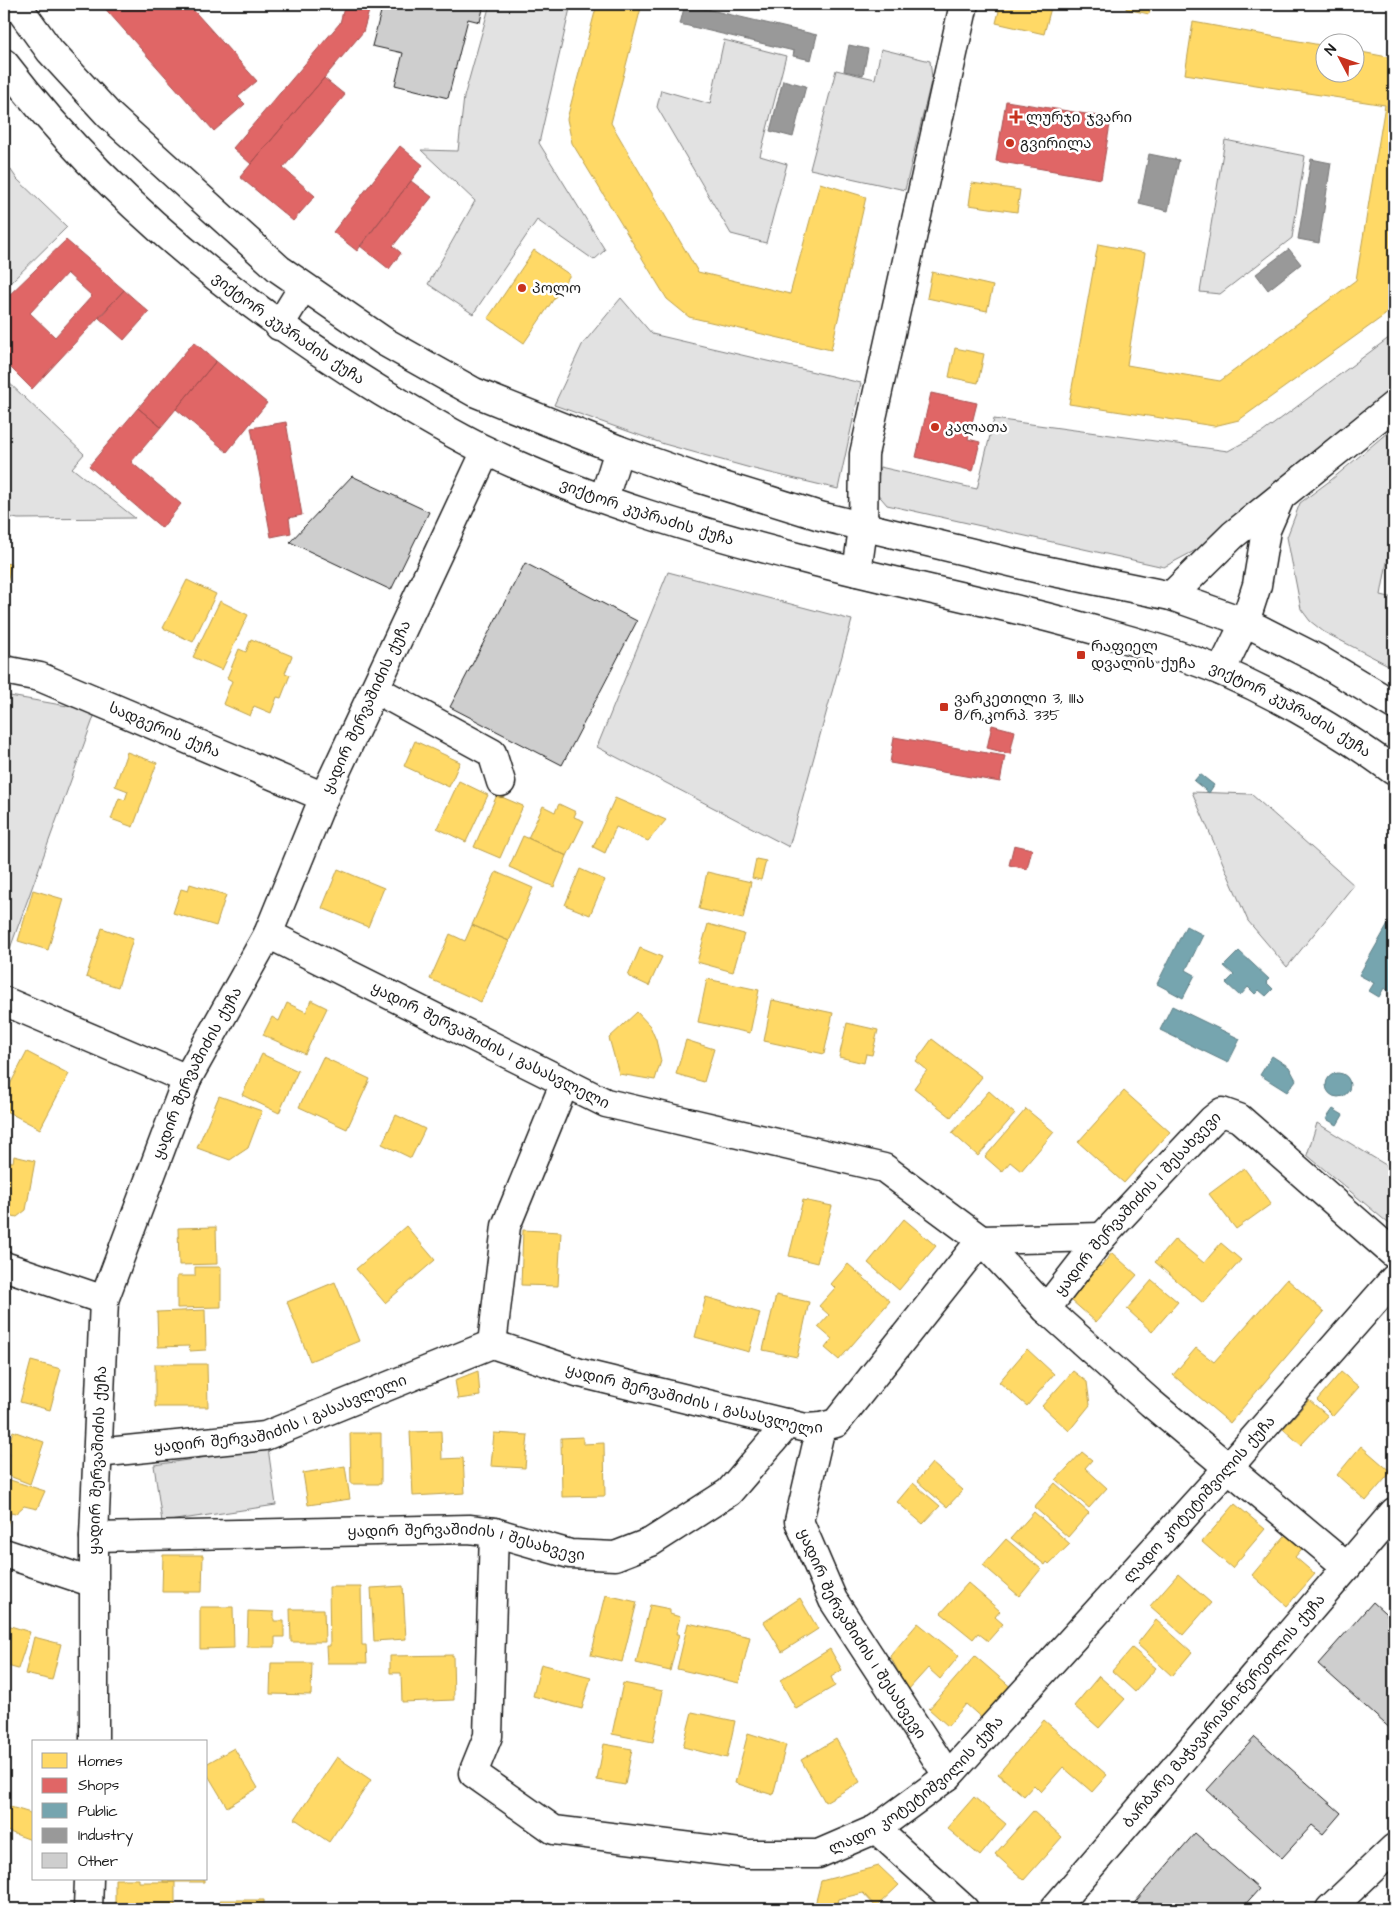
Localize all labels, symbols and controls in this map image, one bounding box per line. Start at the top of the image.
north arrow [1316,32,1366,82]
text: N [1321,40,1342,60]
place label: ლურჯი ჯვარი [1026,107,1132,128]
marker: ლურჯი ჯვარი [1010,111,1022,123]
place label: გვირილა [1020,133,1091,154]
marker: გვირილა [1004,137,1016,149]
street label: ვიქტორ კუპრაძის ქუჩა [208,268,368,390]
place label: პოლო [532,278,581,299]
marker: პოლო [516,282,528,294]
place label: კალათა [945,417,1008,438]
marker: კალათა [929,421,941,433]
street label: ვიქტორ კუპრაძის ქუჩა [557,474,736,551]
street label: ყადირ შერვაშიძის ქუჩა [317,617,416,797]
place label: რაფიელ დვალის ქუჩა [1091,636,1196,674]
marker: რაფიელ დვალის ქუჩა [1075,649,1087,661]
street label: ვიქტორ კუპრაძის ქუჩა [1206,657,1375,763]
place label: ვარკეთილი 3, IIIა მ/რ,კორპ. 335 [954,688,1084,726]
street label: სადგერის ქუჩა [106,697,223,763]
marker: ვარკეთილი 3, IIIა მ/რ,კორპ. 335 [938,701,950,713]
street label: ყადირ შერვაშიძის I გასასვლელი [368,977,613,1114]
street label: ყადირ შერვაშიძის ქუჩა [148,983,247,1162]
street label: ყადირ შერვაშიძის I შესახვევი [1050,1107,1225,1300]
street label: ყადირ შერვაშიძის I გასასვლელი [563,1359,823,1441]
street label: ყადირ შერვაშიძის ქუჩა [84,1365,112,1554]
street label: ყადირ შერვაშიძის I გასასვლელი [153,1370,410,1458]
street label: ლადო კოტეტიშვილის ქუჩა [1119,1411,1280,1587]
street label: ყადირ შერვაშიძის I შესახვევი [347,1519,585,1566]
street label: ყადირ შერვაშიძის I შესახვევი [793,1525,931,1743]
street label: ბარბარე მაჭავარიანი-წერეთლის ქუჩა [1118,1590,1330,1833]
street label: ლადო კოტეტიშვილის ქუჩა [825,1712,1009,1859]
legend [32,1740,208,1880]
text: Homes [78,1751,123,1772]
text: Shops [78,1775,120,1796]
text: Public [78,1801,118,1822]
text: Industry [78,1825,133,1847]
text: Other [78,1851,118,1872]

